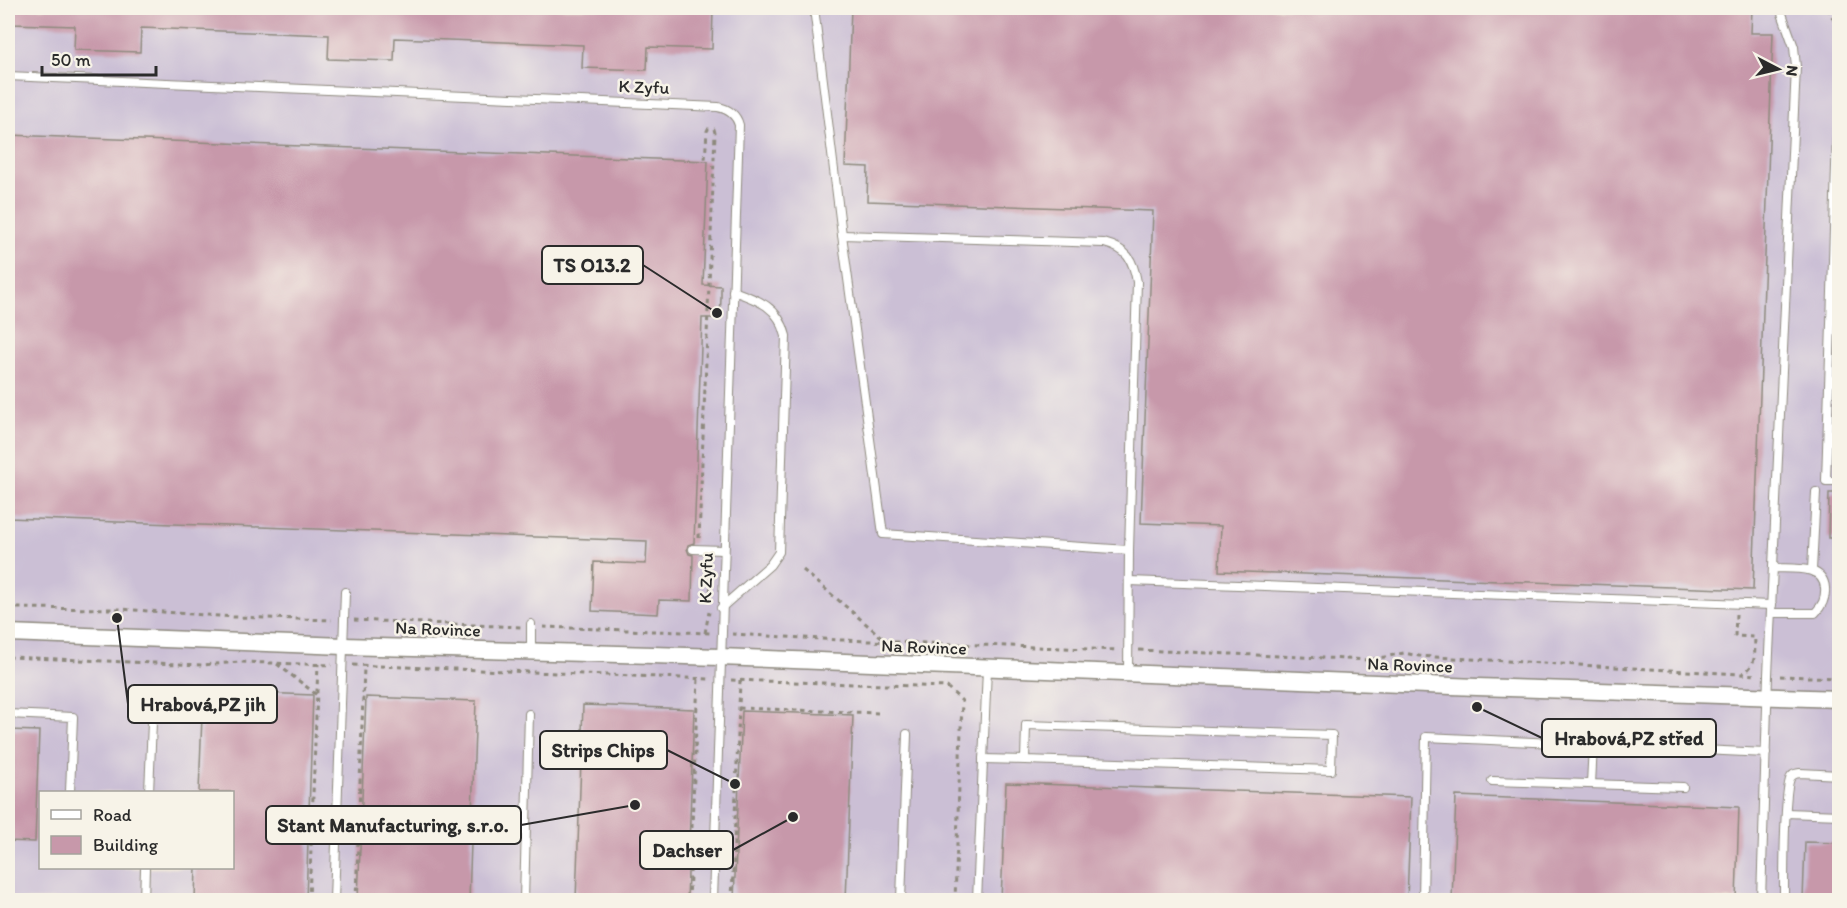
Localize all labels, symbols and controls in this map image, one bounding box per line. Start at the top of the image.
scale bar [42,39,156,77]
north arrow [1748,39,1808,99]
text: 50 m [51,49,91,71]
text: N [1782,64,1802,77]
street label: K Zyfu [618,75,670,99]
callout: TS O13.2 [542,246,643,284]
text: TS O13.2 [552,253,631,277]
street label: K Zyfu [694,552,718,604]
street label: Na Rovince [395,617,481,641]
street label: Na Rovince [881,635,967,659]
street label: Na Rovince [1367,653,1453,677]
callout: Hrabová,PZ jih [128,685,277,723]
text: Hrabová,PZ jih [141,692,266,717]
callout: Hrabová,PZ střed [1542,719,1716,757]
text: Hrabová,PZ střed [1554,726,1704,750]
callout: Strips Chips [540,731,667,769]
text: Strips Chips [551,738,655,763]
legend [39,791,234,869]
text: Road [93,804,132,826]
callout: Stant Manufacturing, s.r.o. [266,806,521,844]
text: Stant Manufacturing, s.r.o. [277,813,509,838]
callout: Dachser [640,831,733,869]
text: Building [93,834,159,856]
text: Dachser [652,838,723,862]

